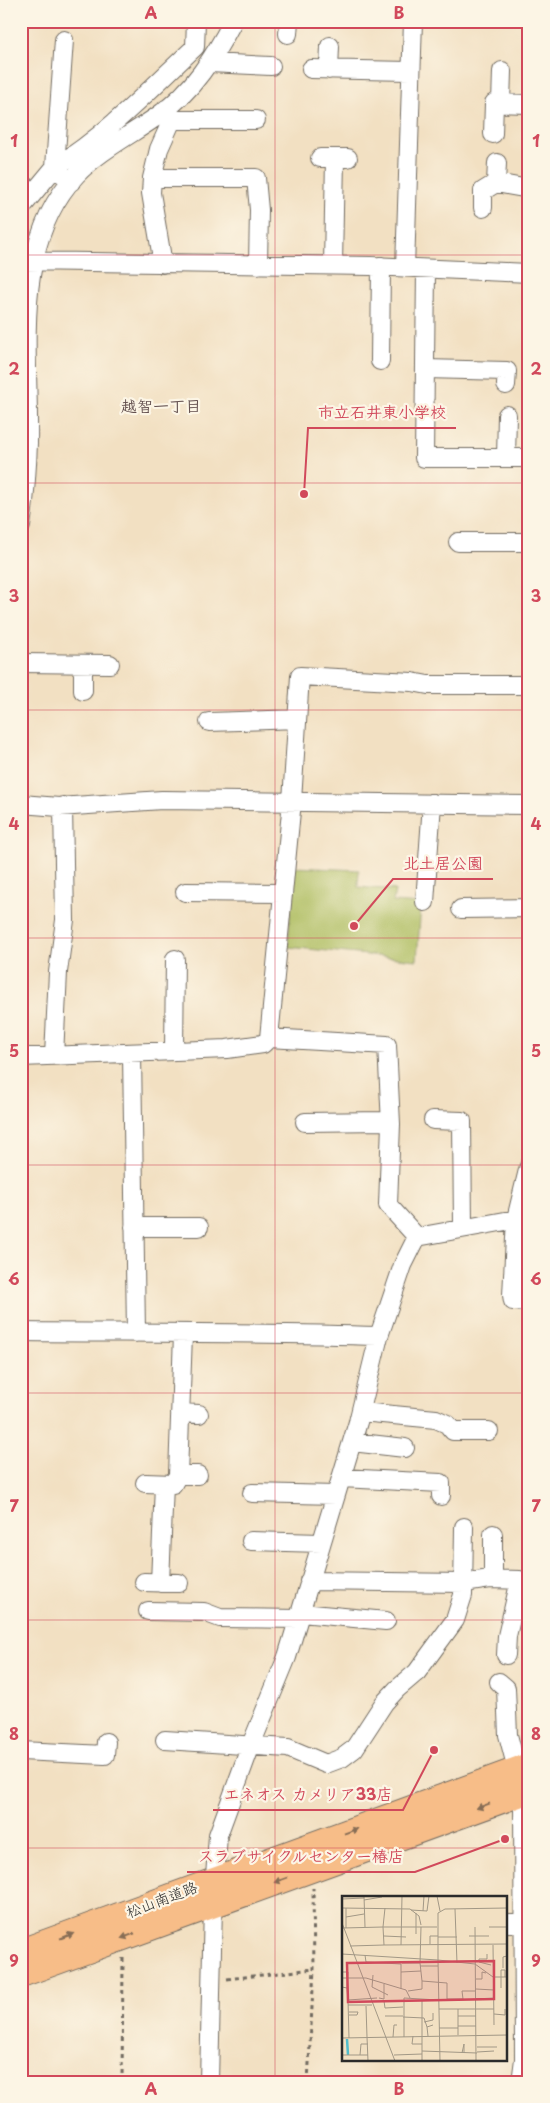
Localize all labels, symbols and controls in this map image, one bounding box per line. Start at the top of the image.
text: A [145,0,158,24]
text: B [394,0,405,24]
text: 1 [10,128,18,152]
text: 1 [532,128,540,152]
text: 2 [8,356,20,380]
text: 2 [530,356,542,380]
district label: 越智一丁目 [121,393,201,417]
callout: 市立石井東小学校 [308,397,456,428]
text: 市立石井東小学校 [318,399,446,423]
text: 3 [9,583,19,607]
text: 3 [531,583,541,607]
text: 4 [9,811,20,835]
text: 4 [531,811,542,835]
callout: 北土居公園 [393,848,493,879]
text: 北土居公園 [403,850,483,874]
text: 5 [9,1038,19,1062]
text: 5 [531,1038,541,1062]
text: 6 [8,1266,20,1290]
text: 6 [530,1266,542,1290]
text: 7 [9,1493,19,1517]
text: 7 [531,1493,541,1517]
text: 8 [9,1721,19,1745]
text: 8 [531,1721,541,1745]
callout: エネオス カメリア33店 [213,1779,403,1810]
text: エネオス カメリア33店 [223,1781,393,1805]
one-way arrow [475,1802,490,1810]
one-way arrow [344,1827,359,1835]
callout: スラブサイクルセンター椿店 [187,1841,415,1872]
text: スラブサイクルセンター椿店 [198,1843,404,1867]
street label: 松山南道路 [122,1874,201,1923]
one-way arrow [273,1876,288,1884]
inset map [342,1896,508,2060]
one-way arrow [60,1932,75,1940]
one-way arrow [121,1933,136,1940]
text: 9 [9,1948,19,1972]
text: 9 [531,1948,541,1972]
text: A [145,2076,158,2100]
text: B [394,2076,405,2100]

